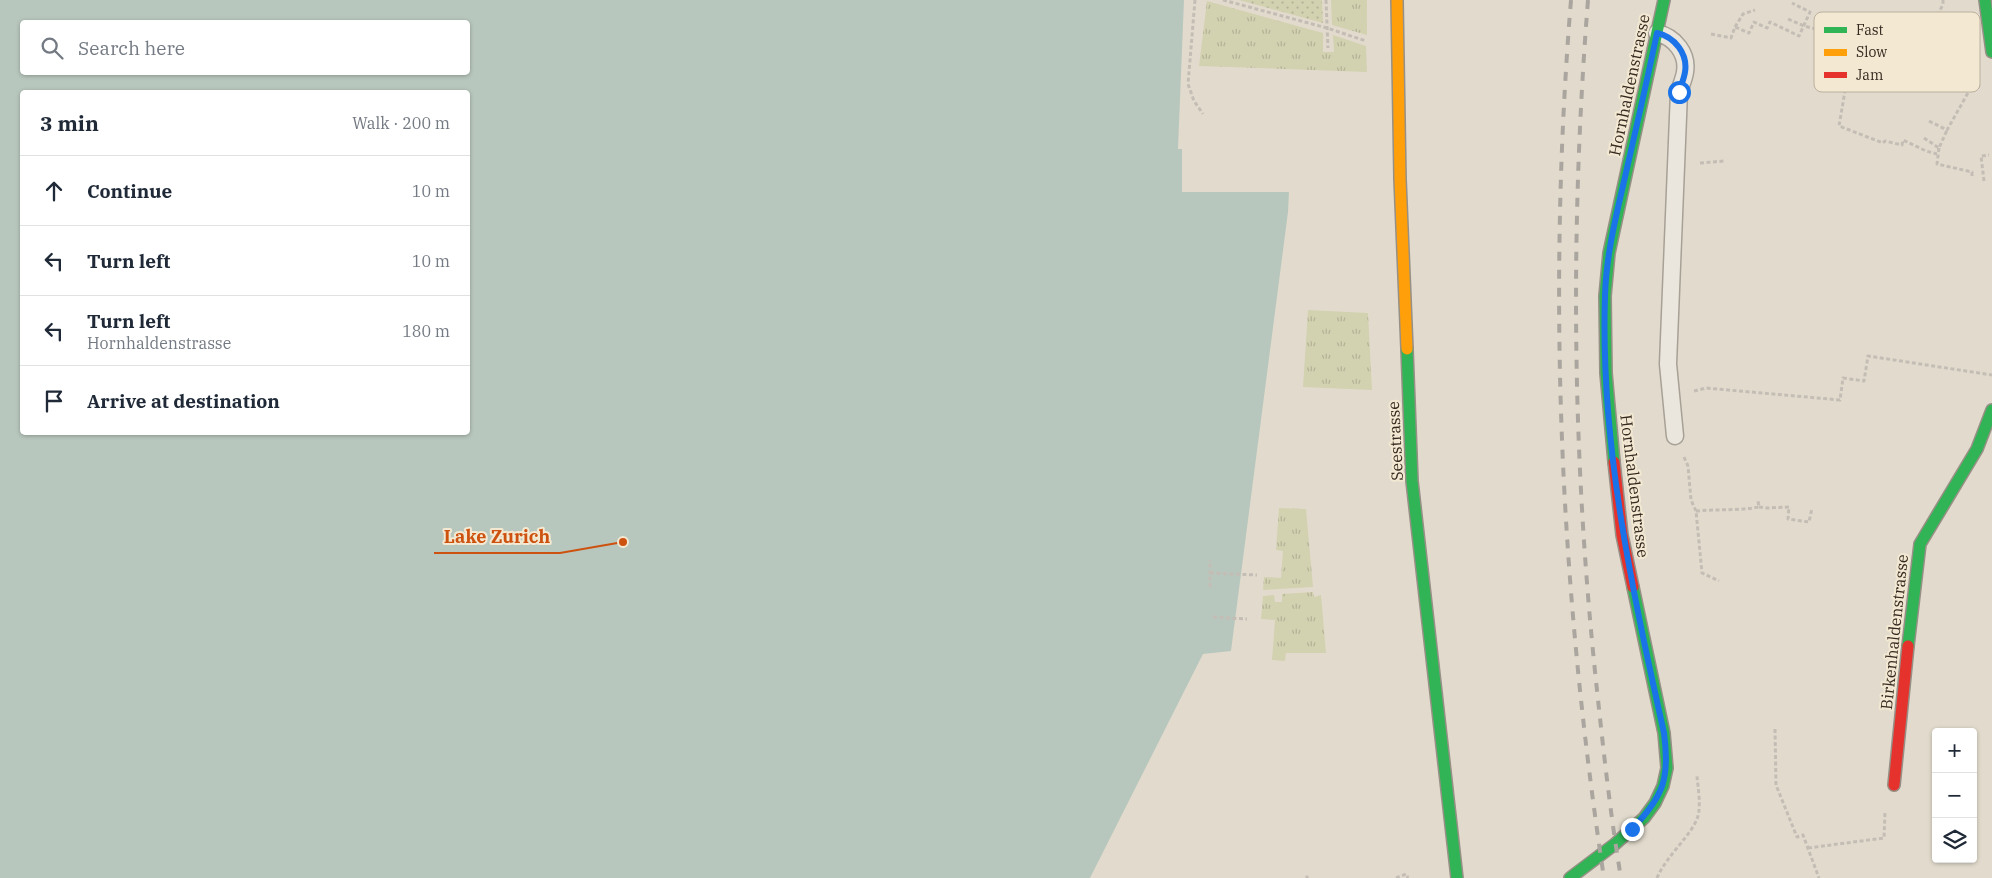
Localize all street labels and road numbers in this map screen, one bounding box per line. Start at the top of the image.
street label: Hornhaldenstrasse [1604,12,1654,158]
street label: Seestrasse [1383,401,1407,481]
street label: Hornhaldenstrasse [1616,413,1654,559]
street label: Birkenhaldenstrasse [1876,553,1912,711]

